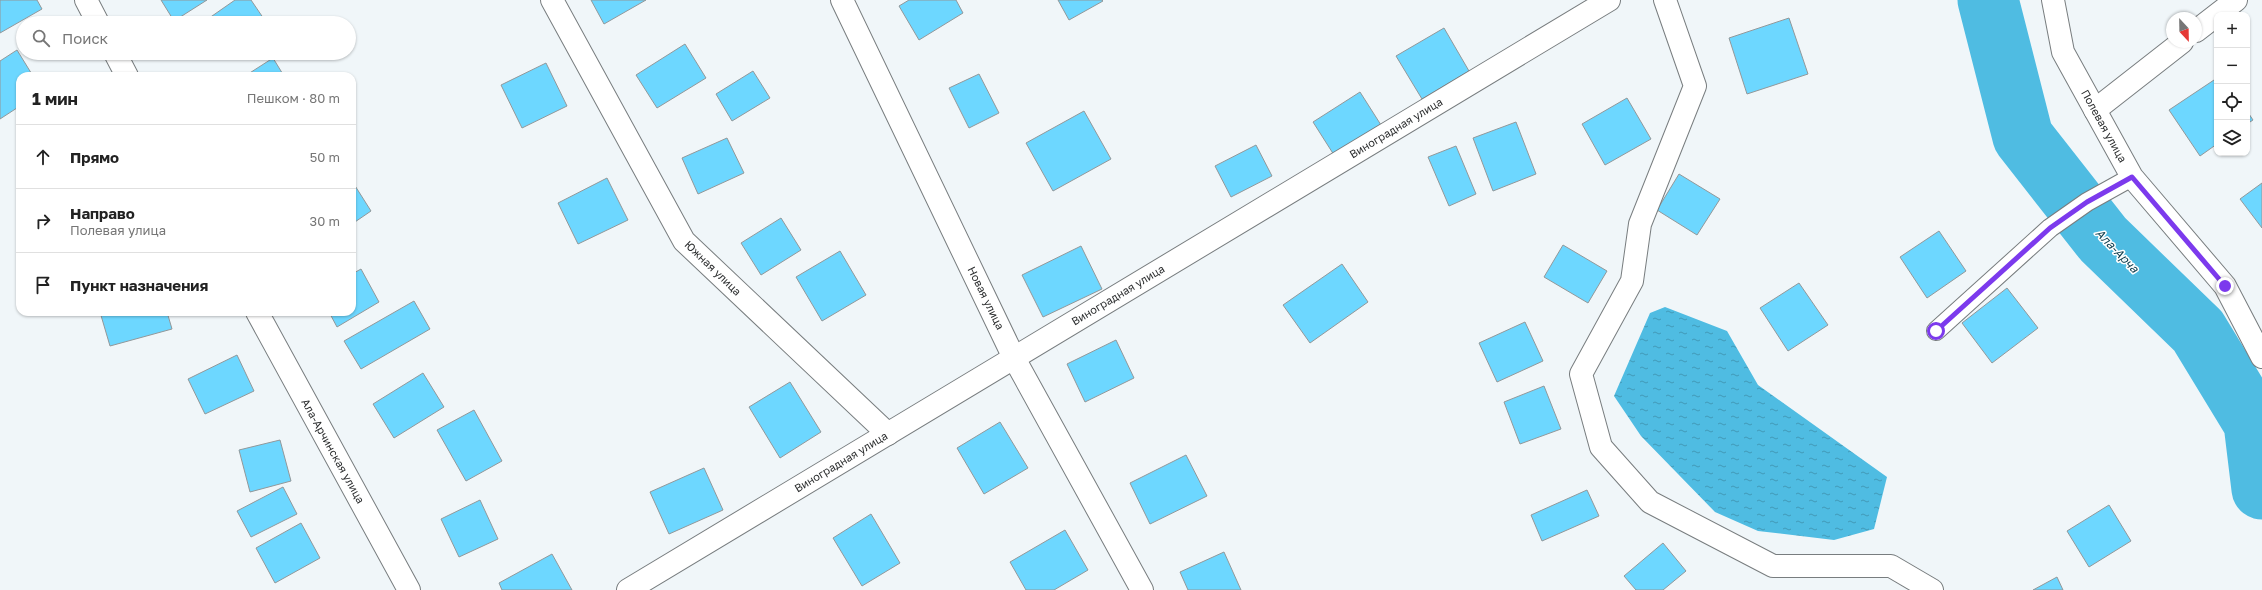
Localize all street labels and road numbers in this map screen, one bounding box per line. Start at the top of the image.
street label: Полевая улица [2079,87,2130,164]
street label: Виноградная улица [1347,95,1445,161]
street label: Южная улица [682,237,744,298]
street label: Виноградная улица [1069,262,1167,328]
street label: Новая улица [966,264,1007,331]
street label: Ала-Арчинская улица [299,396,368,505]
street label: Виноградная улица [792,429,890,495]

